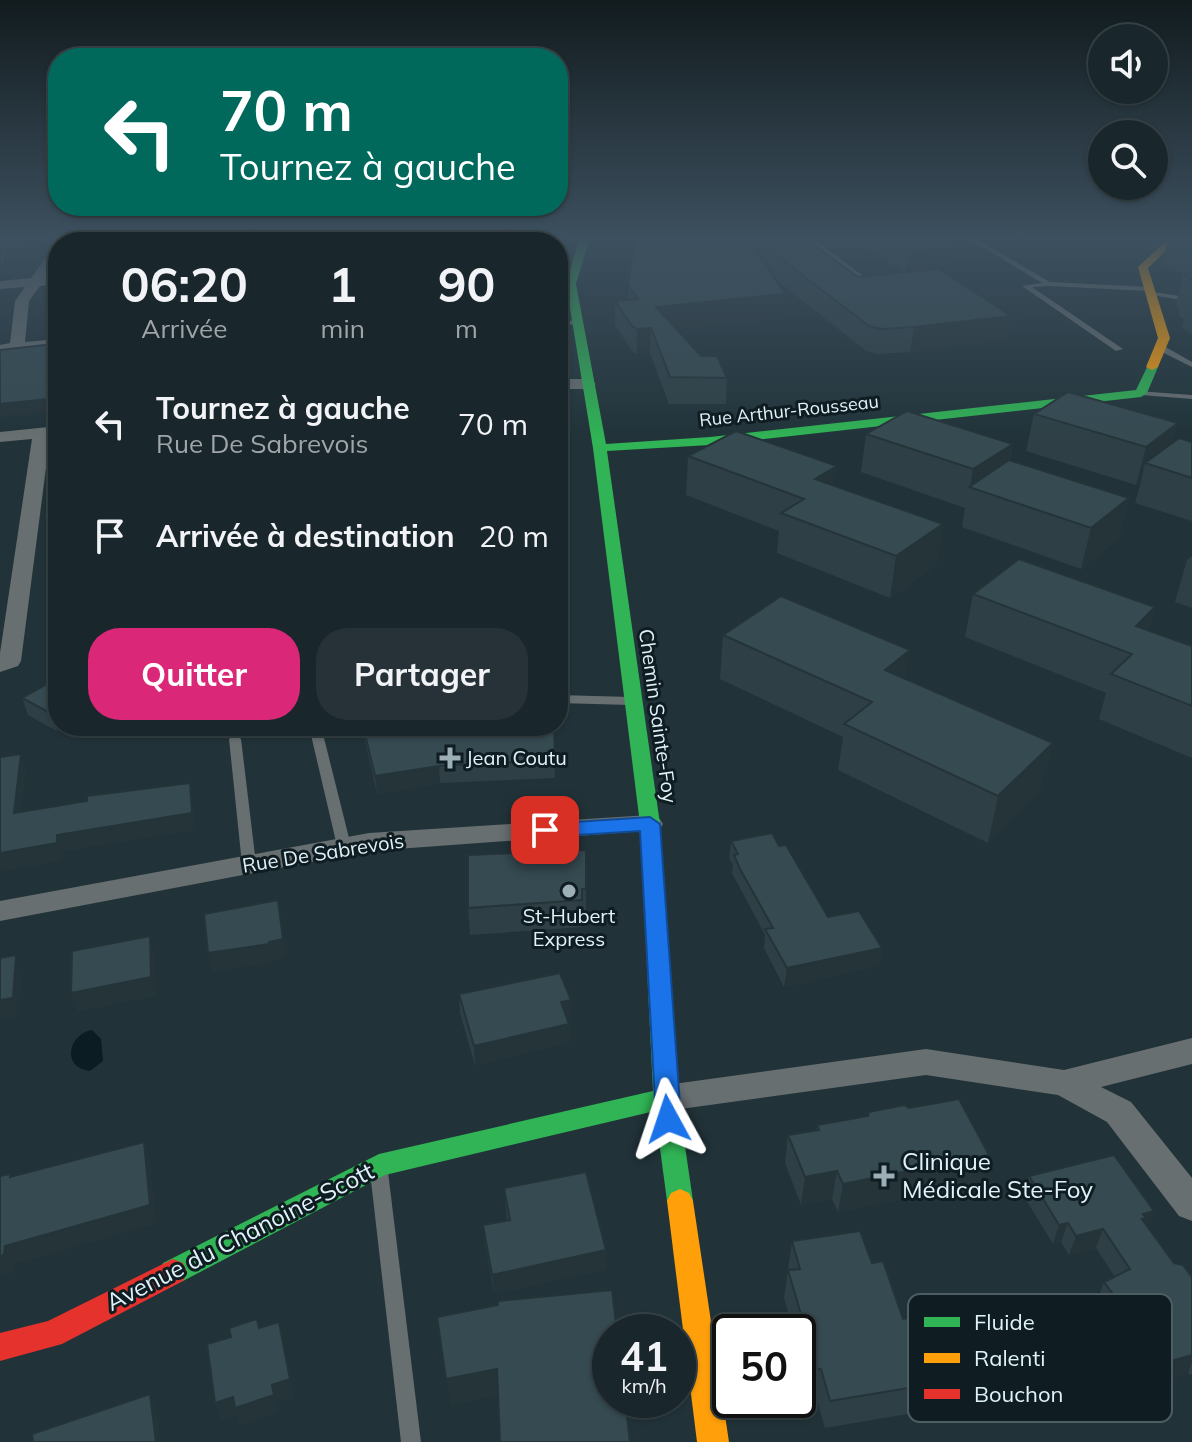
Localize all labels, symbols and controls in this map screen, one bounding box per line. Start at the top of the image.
map controls [1088,24,1168,200]
button: sound [1088,24,1168,104]
text: 70 m [220,75,353,145]
icon: left [88,80,192,184]
button: search [1088,120,1168,200]
text: Tournez à gauche [220,144,516,189]
text: 06:20 [121,254,248,314]
text: 1 [328,254,357,314]
text: 90 [438,254,495,314]
text: Arrivée [141,312,227,345]
text: min [321,312,365,345]
text: m [455,312,478,345]
text: Tournez à gauche [156,389,410,427]
street label: Rue Arthur-Rousseau [698,390,880,431]
icon: left [88,402,132,446]
text: 70 m [458,405,528,443]
text: Rue De Sabrevois [156,427,368,460]
icon: arrive [88,514,132,558]
text: Arrivée à destination [156,517,455,555]
text: 20 m [479,517,549,555]
street label: Chemin Sainte-Foy [634,627,683,805]
button: Quitter [88,628,300,720]
button: Partager [316,628,528,720]
place label: Jean Coutu [466,745,567,770]
marker: Jean Coutu [441,749,459,767]
pin [511,796,579,864]
icon: arrive [523,808,567,852]
street label: Rue De Sabrevois [240,827,406,878]
marker: St-Hubert Express [560,882,578,900]
place label: St-Hubert Express [523,903,615,951]
position arrow [626,1077,710,1161]
place label: Clinique Médicale Ste-Foy [902,1146,1093,1204]
street label: Avenue du Chanoine-Scott [101,1155,378,1317]
marker: Clinique Médicale Ste-Foy [873,1165,895,1187]
legend [908,1294,1172,1422]
text: Fluide [974,1308,1035,1336]
speed limit sign: 50 [712,1314,816,1418]
text: 41 [620,1331,668,1381]
text: Ralenti [974,1344,1045,1372]
text: km/h [621,1373,667,1398]
text: Bouchon [974,1380,1063,1408]

